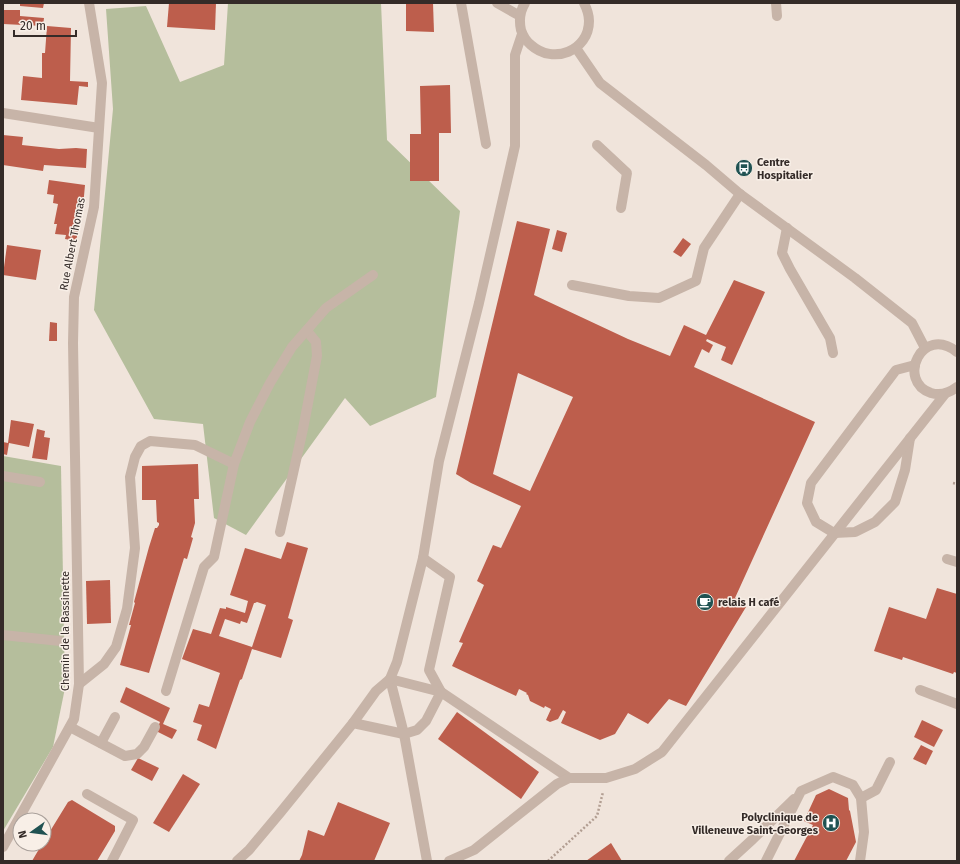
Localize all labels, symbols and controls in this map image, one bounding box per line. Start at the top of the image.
scale bar [14,12,76,38]
text: 20 m [20,19,46,33]
place label: Centre Hospitalier [757,156,813,182]
bus stop icon: Centre Hospitalier [734,158,754,178]
street label: Rue Albert Thomas [57,197,88,292]
street label: Chemin de la Bassinette [59,571,72,691]
cafe icon: relais H café [695,592,715,612]
place label: relais H café [718,596,779,609]
place label: Polyclinique de Villeneuve Saint-Georges [691,811,819,837]
north arrow [12,812,52,852]
hospital icon: Polyclinique de Villeneuve Saint-Georges [821,813,841,833]
text: N [16,829,30,839]

